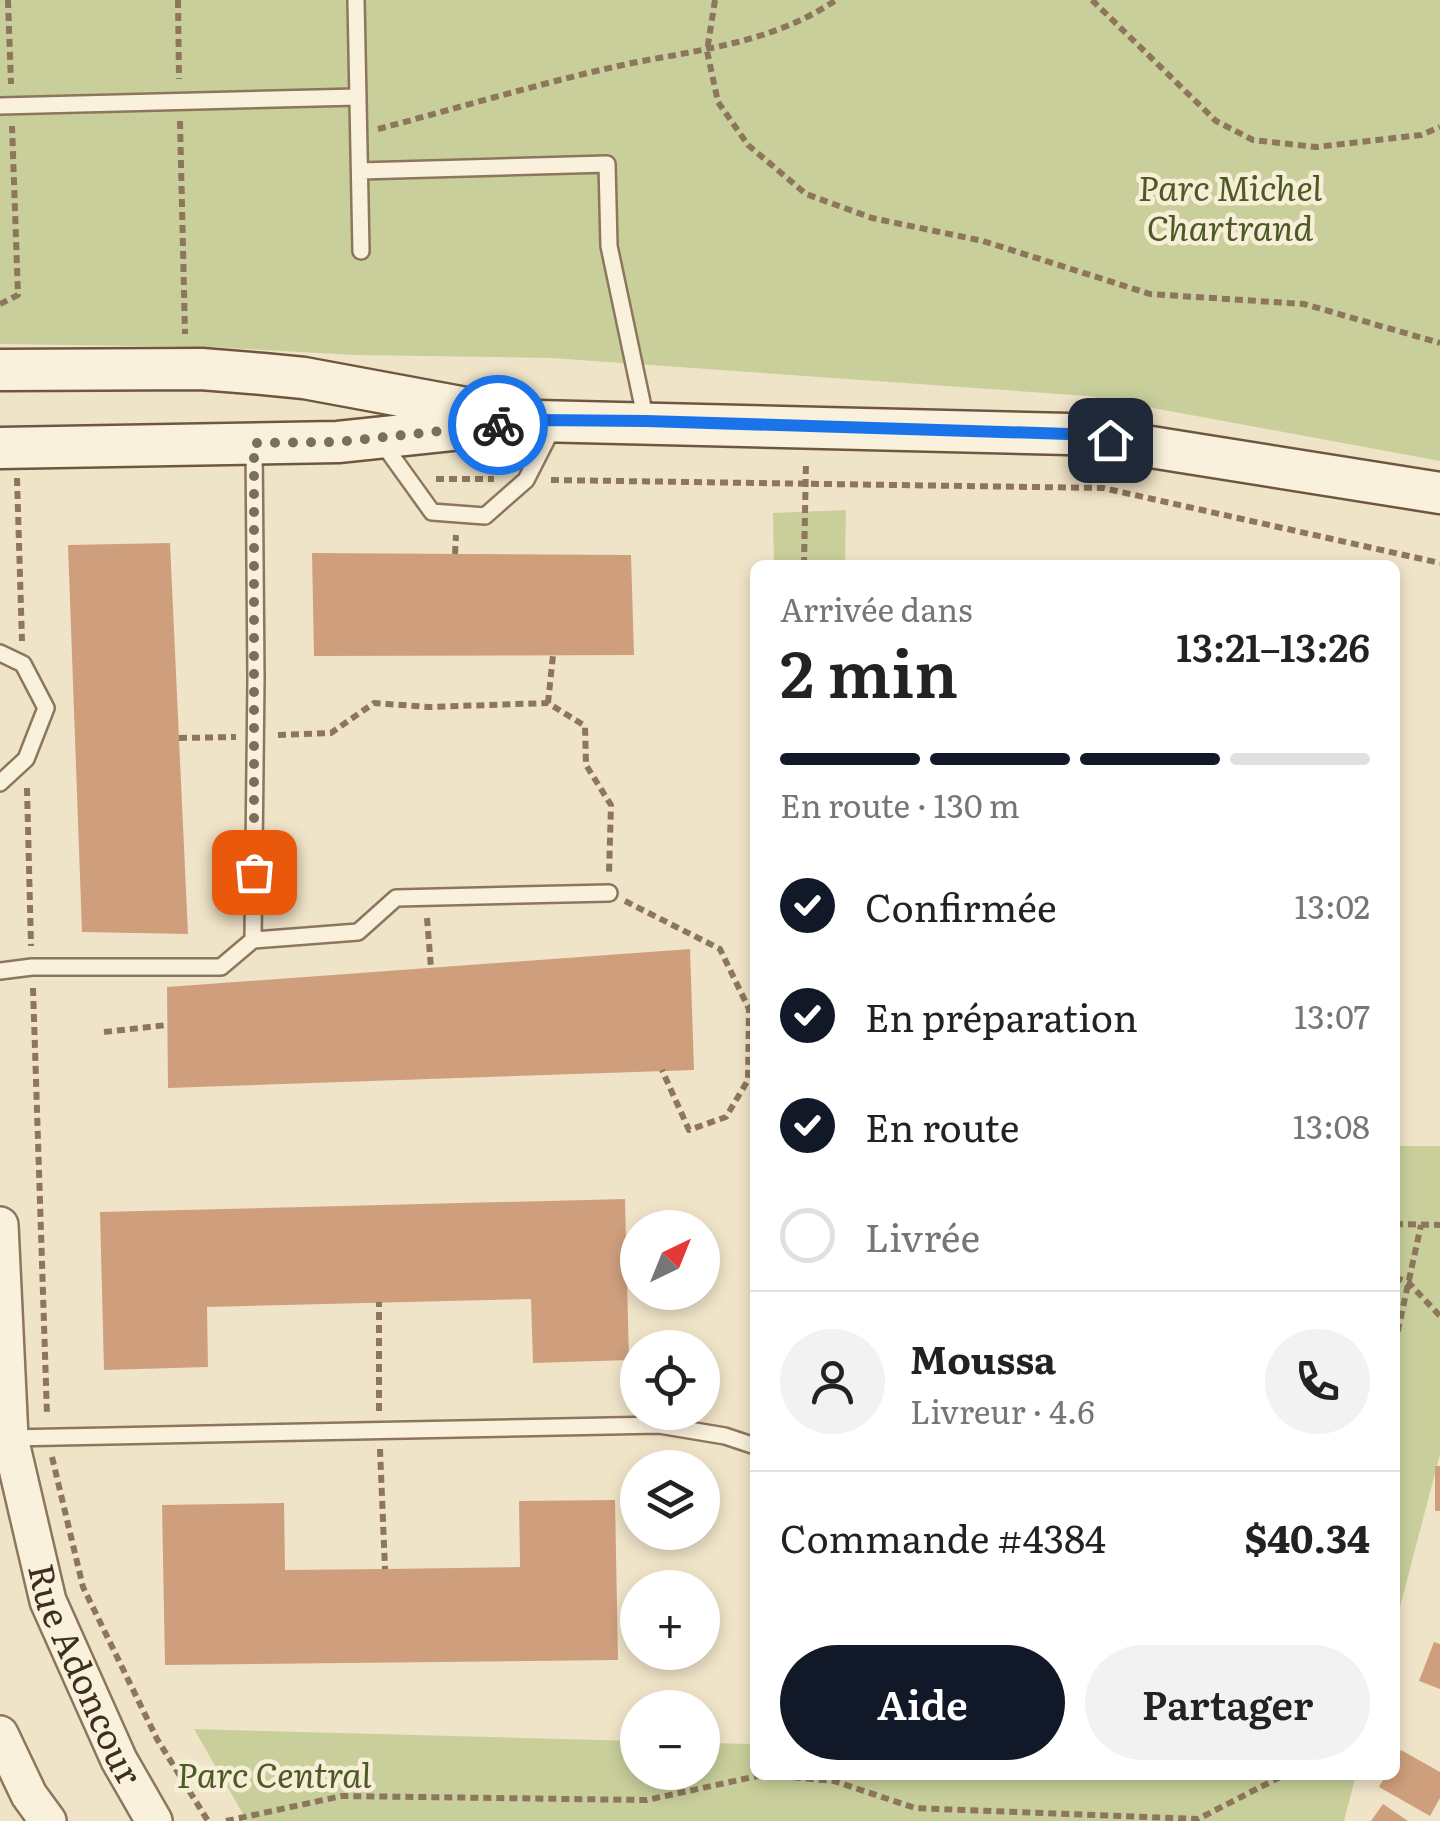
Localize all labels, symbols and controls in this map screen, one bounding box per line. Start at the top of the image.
park label: Parc Michel Chartrand [1138,160,1322,252]
courier [448,375,548,475]
icon: bike [471,398,526,453]
pin [1068,398,1153,483]
icon: home [1083,413,1138,468]
text: Arrivée dans [780,584,972,632]
text: 13:21–13:26 [1176,617,1370,674]
text: 2 min [780,621,958,718]
text: En route · 130 m [780,780,1020,828]
pin [212,830,297,915]
icon: bag [227,845,282,900]
text: Confirmée [865,877,1057,934]
icon: check [780,878,835,933]
text: 13:02 [1295,881,1370,929]
text: En préparation [865,987,1138,1044]
icon: check [780,988,835,1043]
text: 13:07 [1294,991,1370,1039]
text: En route [865,1097,1020,1154]
icon: check [780,1098,835,1153]
text: 13:08 [1293,1101,1370,1149]
text: Livrée [865,1207,980,1264]
north arrow [620,1210,720,1310]
map controls [620,1210,720,1790]
button: person [780,1329,885,1434]
text: Moussa [910,1329,1056,1386]
button: phone [1265,1329,1370,1434]
button: locate [620,1330,720,1430]
text: Livreur · 4.6 [910,1386,1095,1434]
button: layers [620,1450,720,1550]
text: Commande #4384 [780,1508,1106,1565]
text: $40.34 [1245,1508,1370,1565]
street label: Rue Adoncour [17,1558,157,1794]
button: + [620,1570,720,1670]
button: Aide [780,1645,1065,1760]
button: Partager [1085,1645,1370,1760]
button: − [620,1690,720,1790]
park label: Parc Central [177,1747,372,1799]

